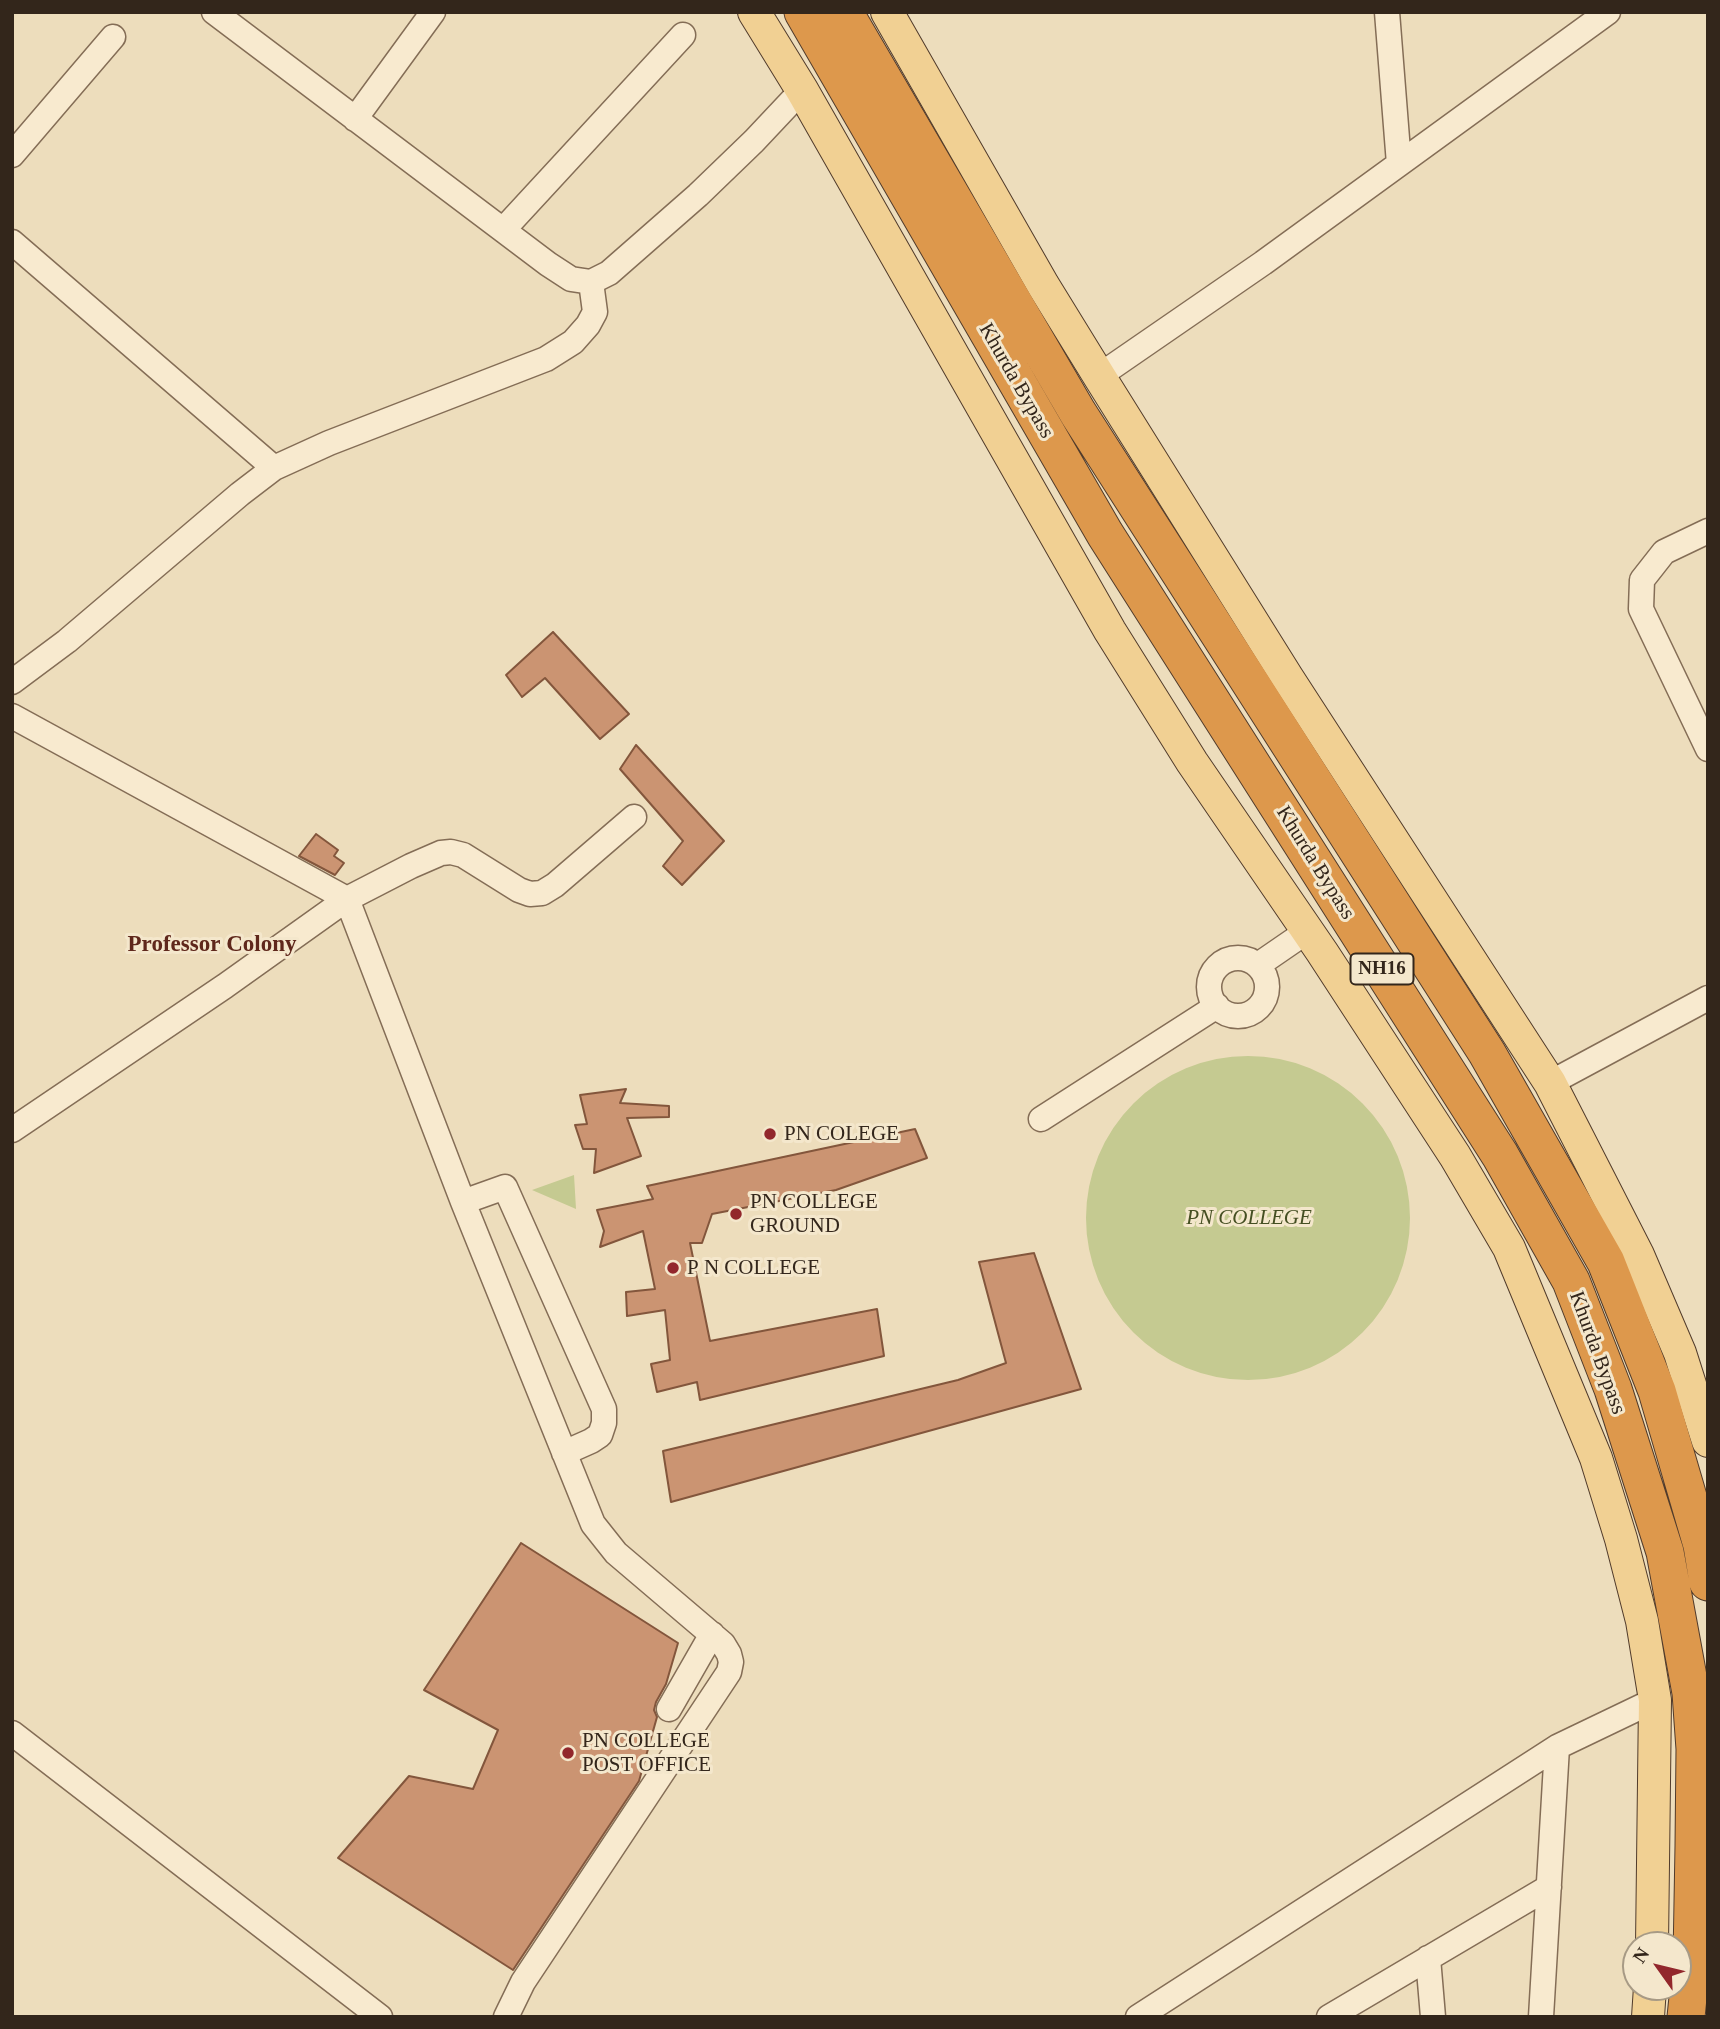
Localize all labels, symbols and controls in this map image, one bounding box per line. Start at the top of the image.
street label: Khurda Bypass [973,319,1059,443]
street label: Khurda Bypass [1270,802,1360,924]
district label: Professor Colony [128,931,296,959]
road number: NH16 [1350,953,1414,984]
place label: PN COLEGE [784,1121,899,1147]
marker: PN COLEGE [762,1126,778,1142]
place label: PN COLLEGE GROUND [750,1189,878,1239]
park label: PN COLLEGE [1186,1205,1312,1231]
marker: PN COLLEGE GROUND [728,1206,744,1222]
place label: P N COLLEGE [687,1255,820,1281]
marker: P N COLLEGE [665,1260,681,1276]
street label: Khurda Bypass [1563,1288,1631,1418]
place label: PN COLLEGE POST OFFICE [582,1728,711,1778]
marker: PN COLLEGE POST OFFICE [560,1745,576,1761]
north arrow [1622,1931,1692,2001]
text: N [1628,1944,1653,1967]

